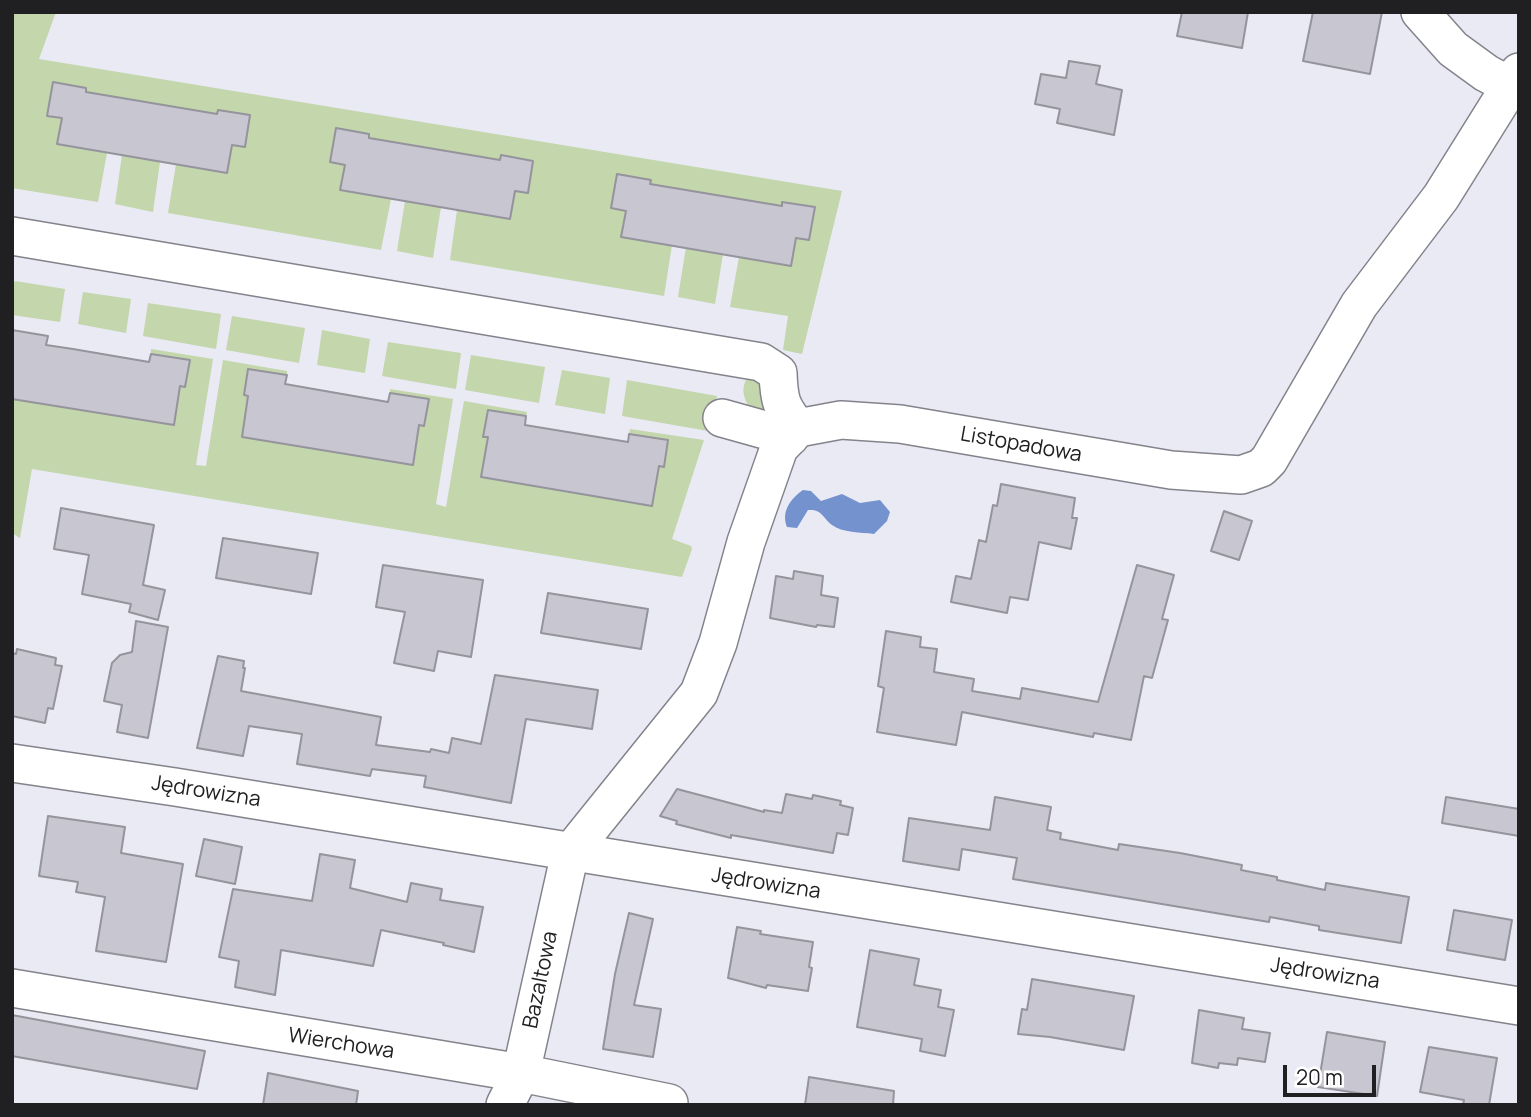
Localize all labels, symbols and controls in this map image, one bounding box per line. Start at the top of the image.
street label: Listopadowa [958,422,1084,468]
street label: Jędrowizna [150,771,262,813]
street label: Jędrowizna [710,863,822,905]
street label: Bazaltowa [518,929,564,1031]
street label: Jędrowizna [1269,953,1381,995]
street label: Wierchowa [286,1023,396,1065]
scale bar [1286,1050,1379,1094]
text: 20 m [1296,1063,1343,1091]

